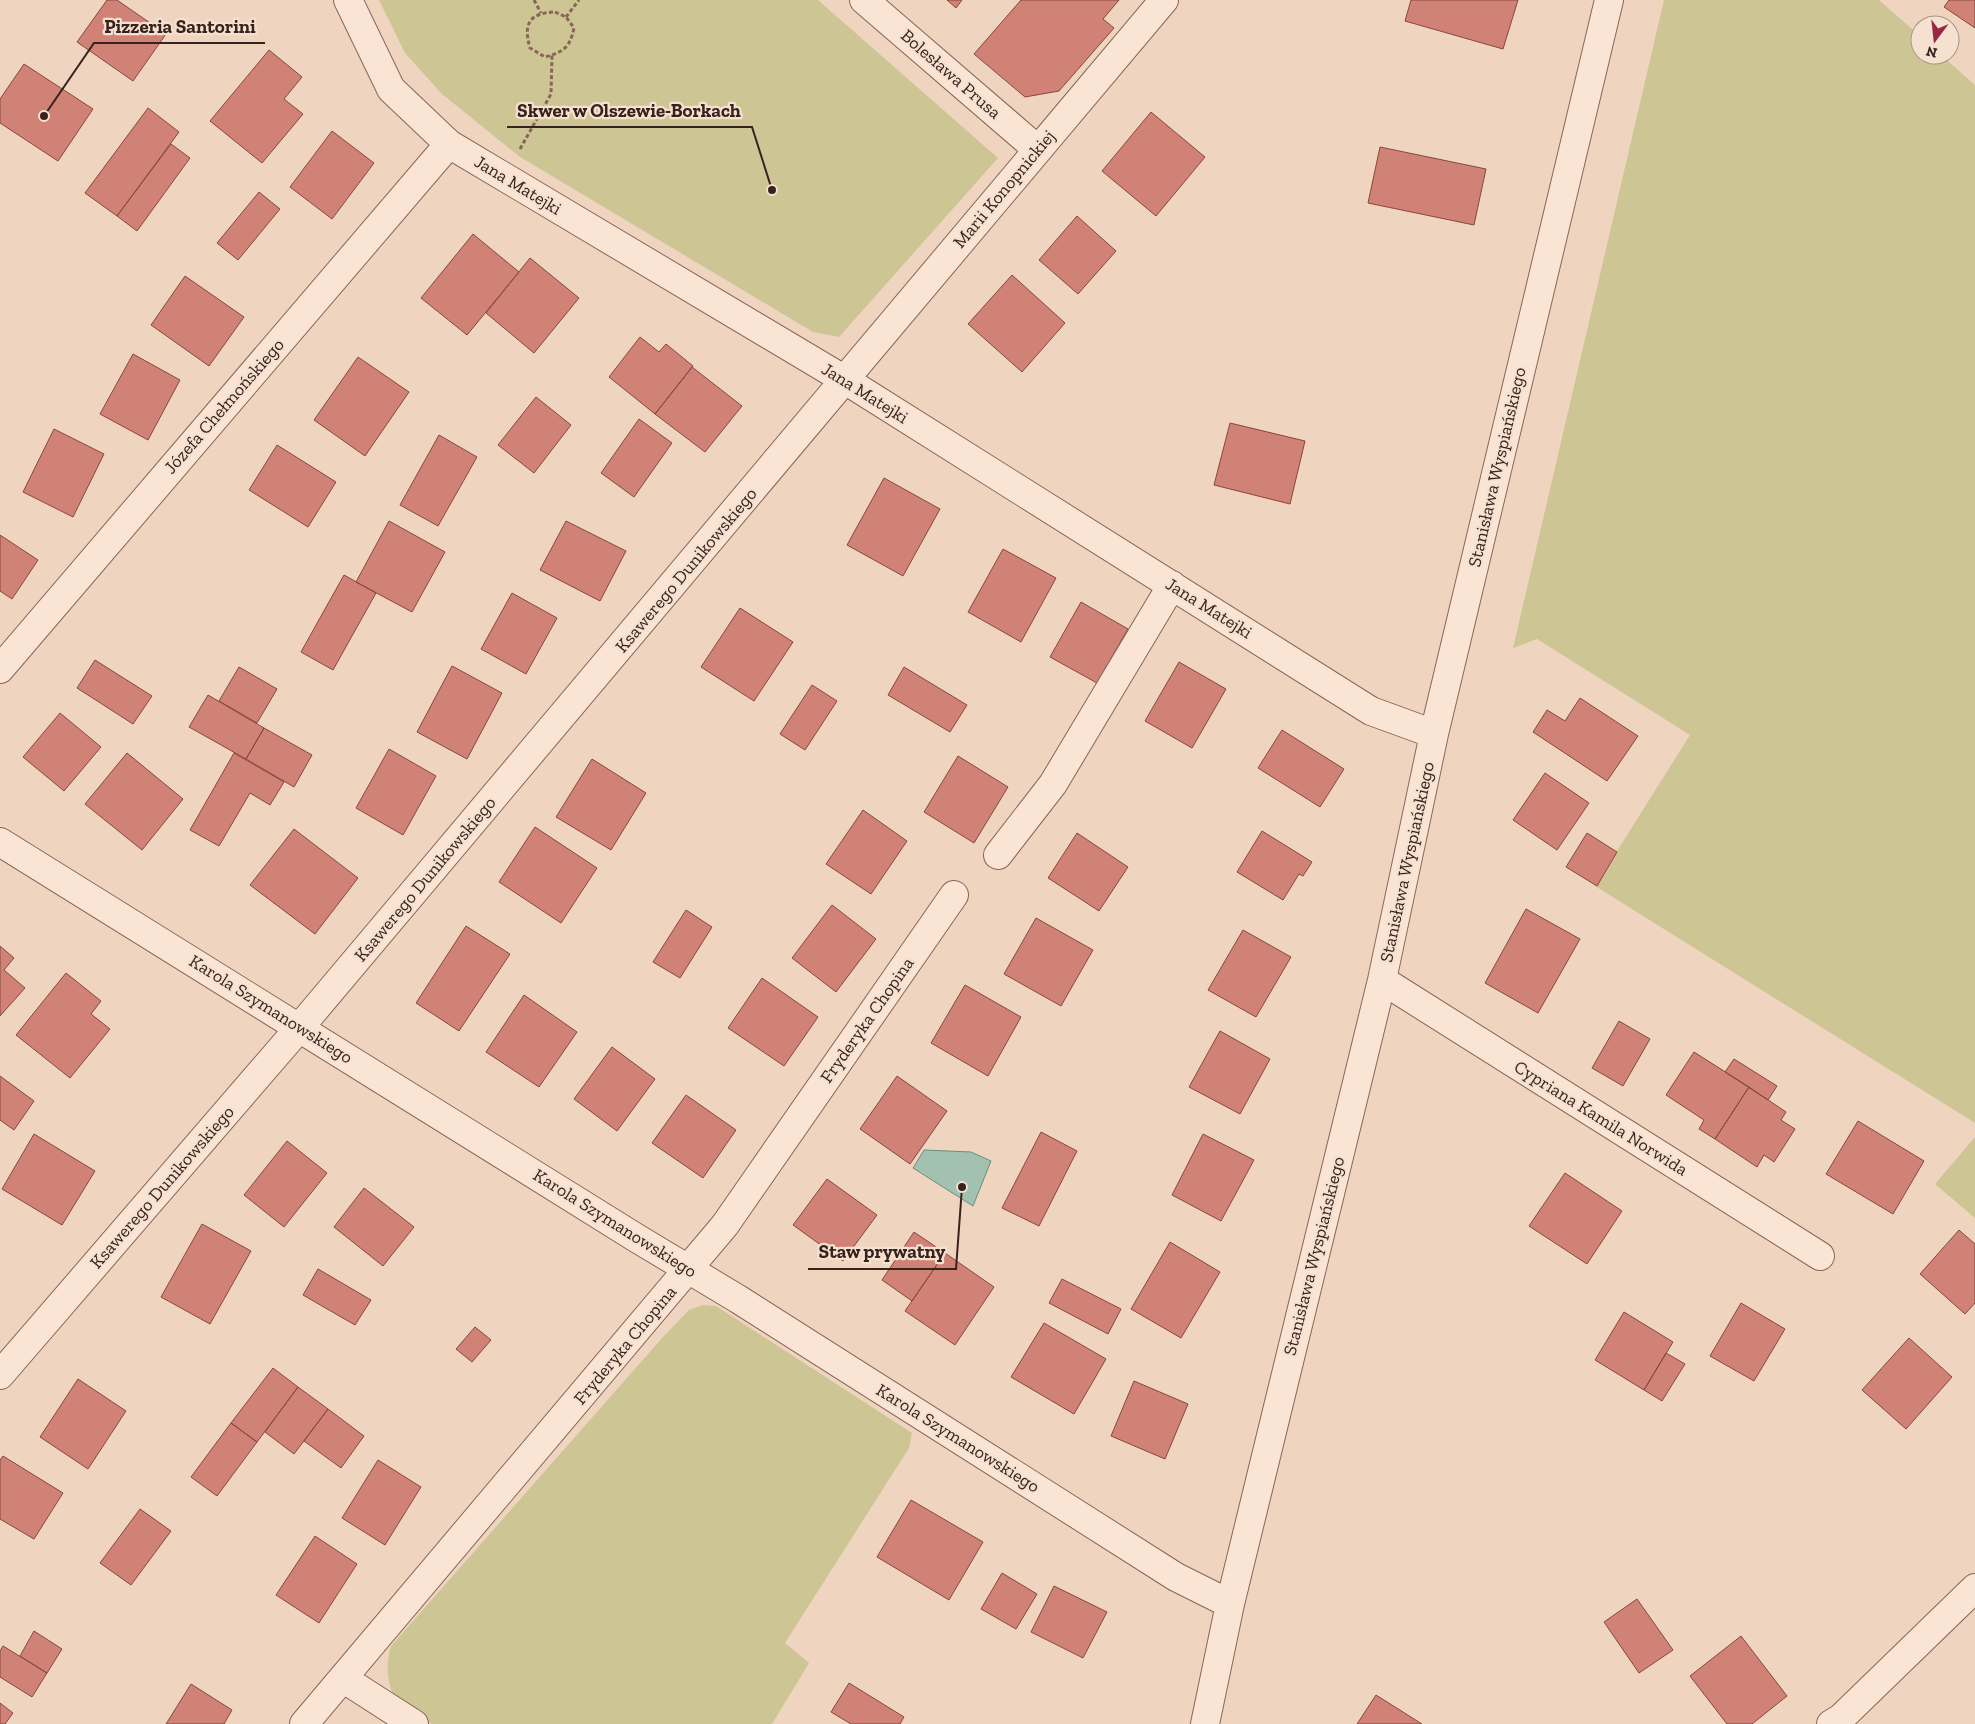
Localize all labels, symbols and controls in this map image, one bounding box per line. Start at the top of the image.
callout: Pizzeria Santorini [94,9,265,43]
text: Pizzeria Santorini [104,15,256,38]
north arrow [1910,15,1960,65]
street label: Bolesława Prusa [896,24,1006,124]
text: N [1924,42,1939,62]
callout: Skwer w Olszewie-Borkach [507,93,752,127]
text: Skwer w Olszewie-Borkach [517,99,741,122]
street label: Marii Konopnickiej [948,126,1060,252]
street label: Jana Matejki [470,150,566,220]
street label: Józefa Chełmońskiego [159,334,289,478]
street label: Jana Matejki [818,358,912,428]
street label: Stanisława Wyspiańskiego [1463,365,1531,569]
street label: Ksawerego Dunikowskiego [610,483,762,657]
street label: Jana Matejki [1162,573,1256,643]
street label: Stanisława Wyspiańskiego [1375,760,1439,964]
street label: Ksawerego Dunikowskiego [349,792,501,966]
street label: Karola Szymanowskiego [185,950,357,1068]
street label: Fryderyka Chopina [815,953,919,1087]
street label: Cypriana Kamila Norwida [1510,1056,1692,1181]
street label: Ksawerego Dunikowskiego [85,1101,239,1273]
street label: Stanisława Wyspiańskiego [1279,1154,1349,1358]
street label: Karola Szymanowskiego [529,1164,701,1282]
callout: Staw prywatny [808,1235,956,1269]
text: Staw prywatny [819,1240,945,1263]
street label: Fryderyka Chopina [569,1281,681,1409]
street label: Karola Szymanowskiego [872,1379,1044,1497]

